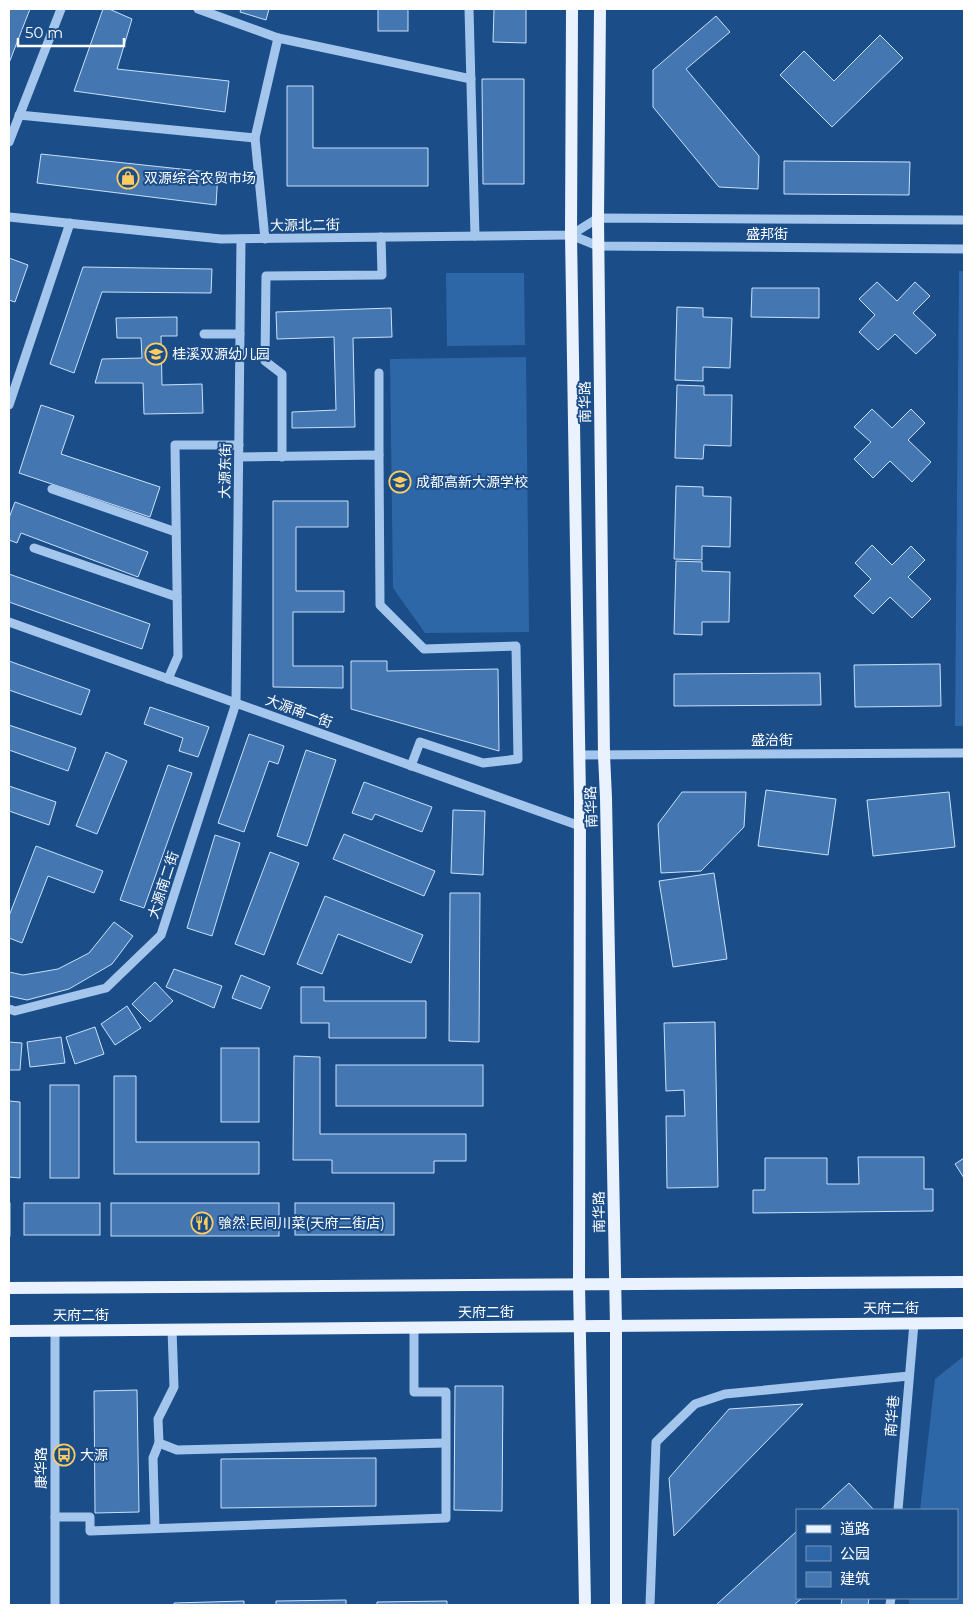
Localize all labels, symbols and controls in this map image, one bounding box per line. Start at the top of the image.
scale bar [18,15,124,47]
text: 50 m [25,23,63,42]
shop icon: 双源综合农贸市场 [116,166,140,190]
place label: 双源综合农贸市场 [144,169,256,187]
street label: 大源北二街 [270,215,340,235]
street label: 盛邦街 [746,225,788,243]
school or university icon: 桂溪双源幼儿园 [144,342,168,366]
place label: 桂溪双源幼儿园 [172,345,270,363]
street label: 南华路 [576,381,594,423]
street label: 大源东街 [216,443,234,499]
school or university icon: 成都高新大源学校 [388,470,412,494]
place label: 成都高新大源学校 [416,473,528,491]
street label: 大源南一街 [263,691,335,731]
street label: 盛治街 [751,731,793,749]
street label: 南华路 [581,786,601,828]
street label: 大源南二街 [144,849,182,921]
street label: 南华路 [590,1191,608,1233]
restaurant icon: 飸然·民间川菜(天府二街店) [190,1211,214,1235]
place label: 飸然·民间川菜(天府二街店) [218,1214,385,1232]
street label: 天府二街 [863,1299,919,1317]
street label: 天府二街 [458,1303,514,1321]
street label: 天府二街 [53,1306,109,1324]
street label: 南华巷 [881,1394,903,1438]
bus stop icon: 大源 [52,1443,76,1467]
place label: 大源 [80,1446,108,1464]
street label: 康华路 [32,1447,50,1489]
legend [796,1509,958,1599]
text: 道路 [840,1519,870,1538]
text: 公园 [840,1544,870,1563]
text: 建筑 [840,1569,870,1588]

